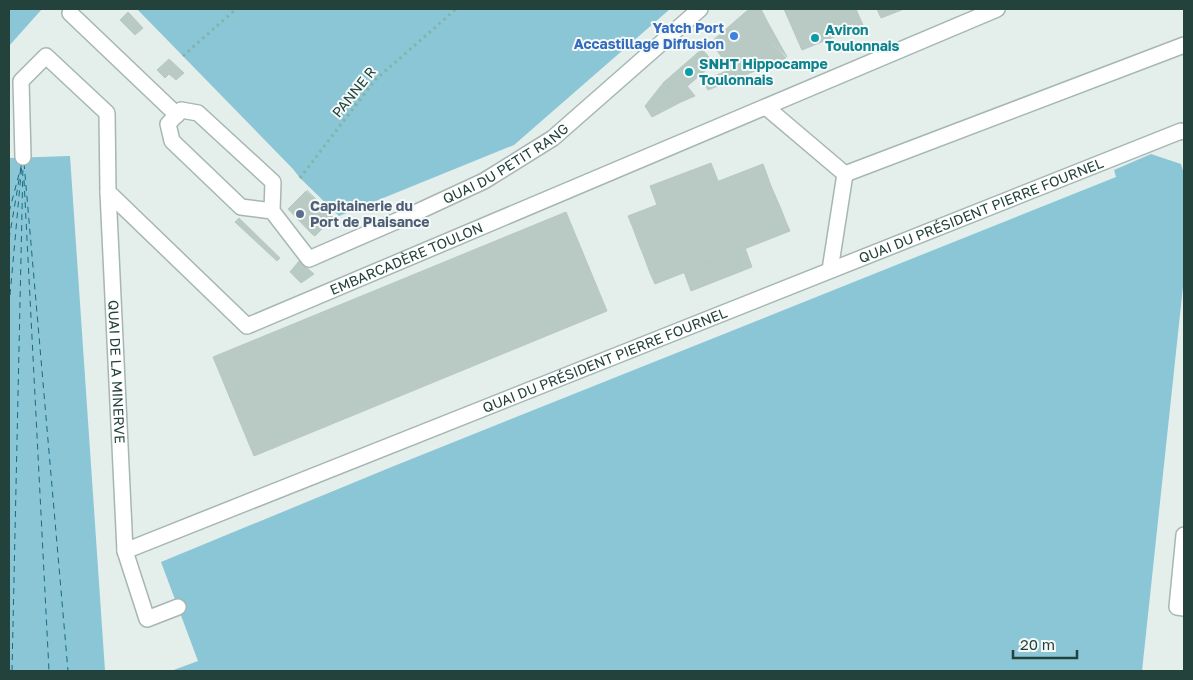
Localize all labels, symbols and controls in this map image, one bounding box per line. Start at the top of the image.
place label: Yatch Port Accastillage Diffusion [574,19,724,52]
place label: Aviron Toulonnais [825,21,900,54]
marker: Yatch Port Accastillage Diffusion [728,30,740,42]
marker: Aviron Toulonnais [809,32,821,44]
place label: SNHT Hippocampe Toulonnais [699,55,828,88]
street label: PANNE R [328,63,379,120]
marker: SNHT Hippocampe Toulonnais [683,66,695,78]
street label: QUAI DU PETIT RANG [440,119,572,207]
street label: QUAI DU PRÉSIDENT PIERRE FOURNEL [856,154,1106,266]
place label: Capitainerie du Port de Plaisance [310,197,430,230]
marker: Capitainerie du Port de Plaisance [294,208,306,220]
street label: EMBARCADÈRE TOULON [327,218,485,298]
street label: QUAI DE LA MINERVE [105,300,129,444]
street label: QUAI DU PRÉSIDENT PIERRE FOURNEL [480,303,729,416]
scale bar [1013,628,1077,660]
text: 20 m [1020,635,1055,653]

